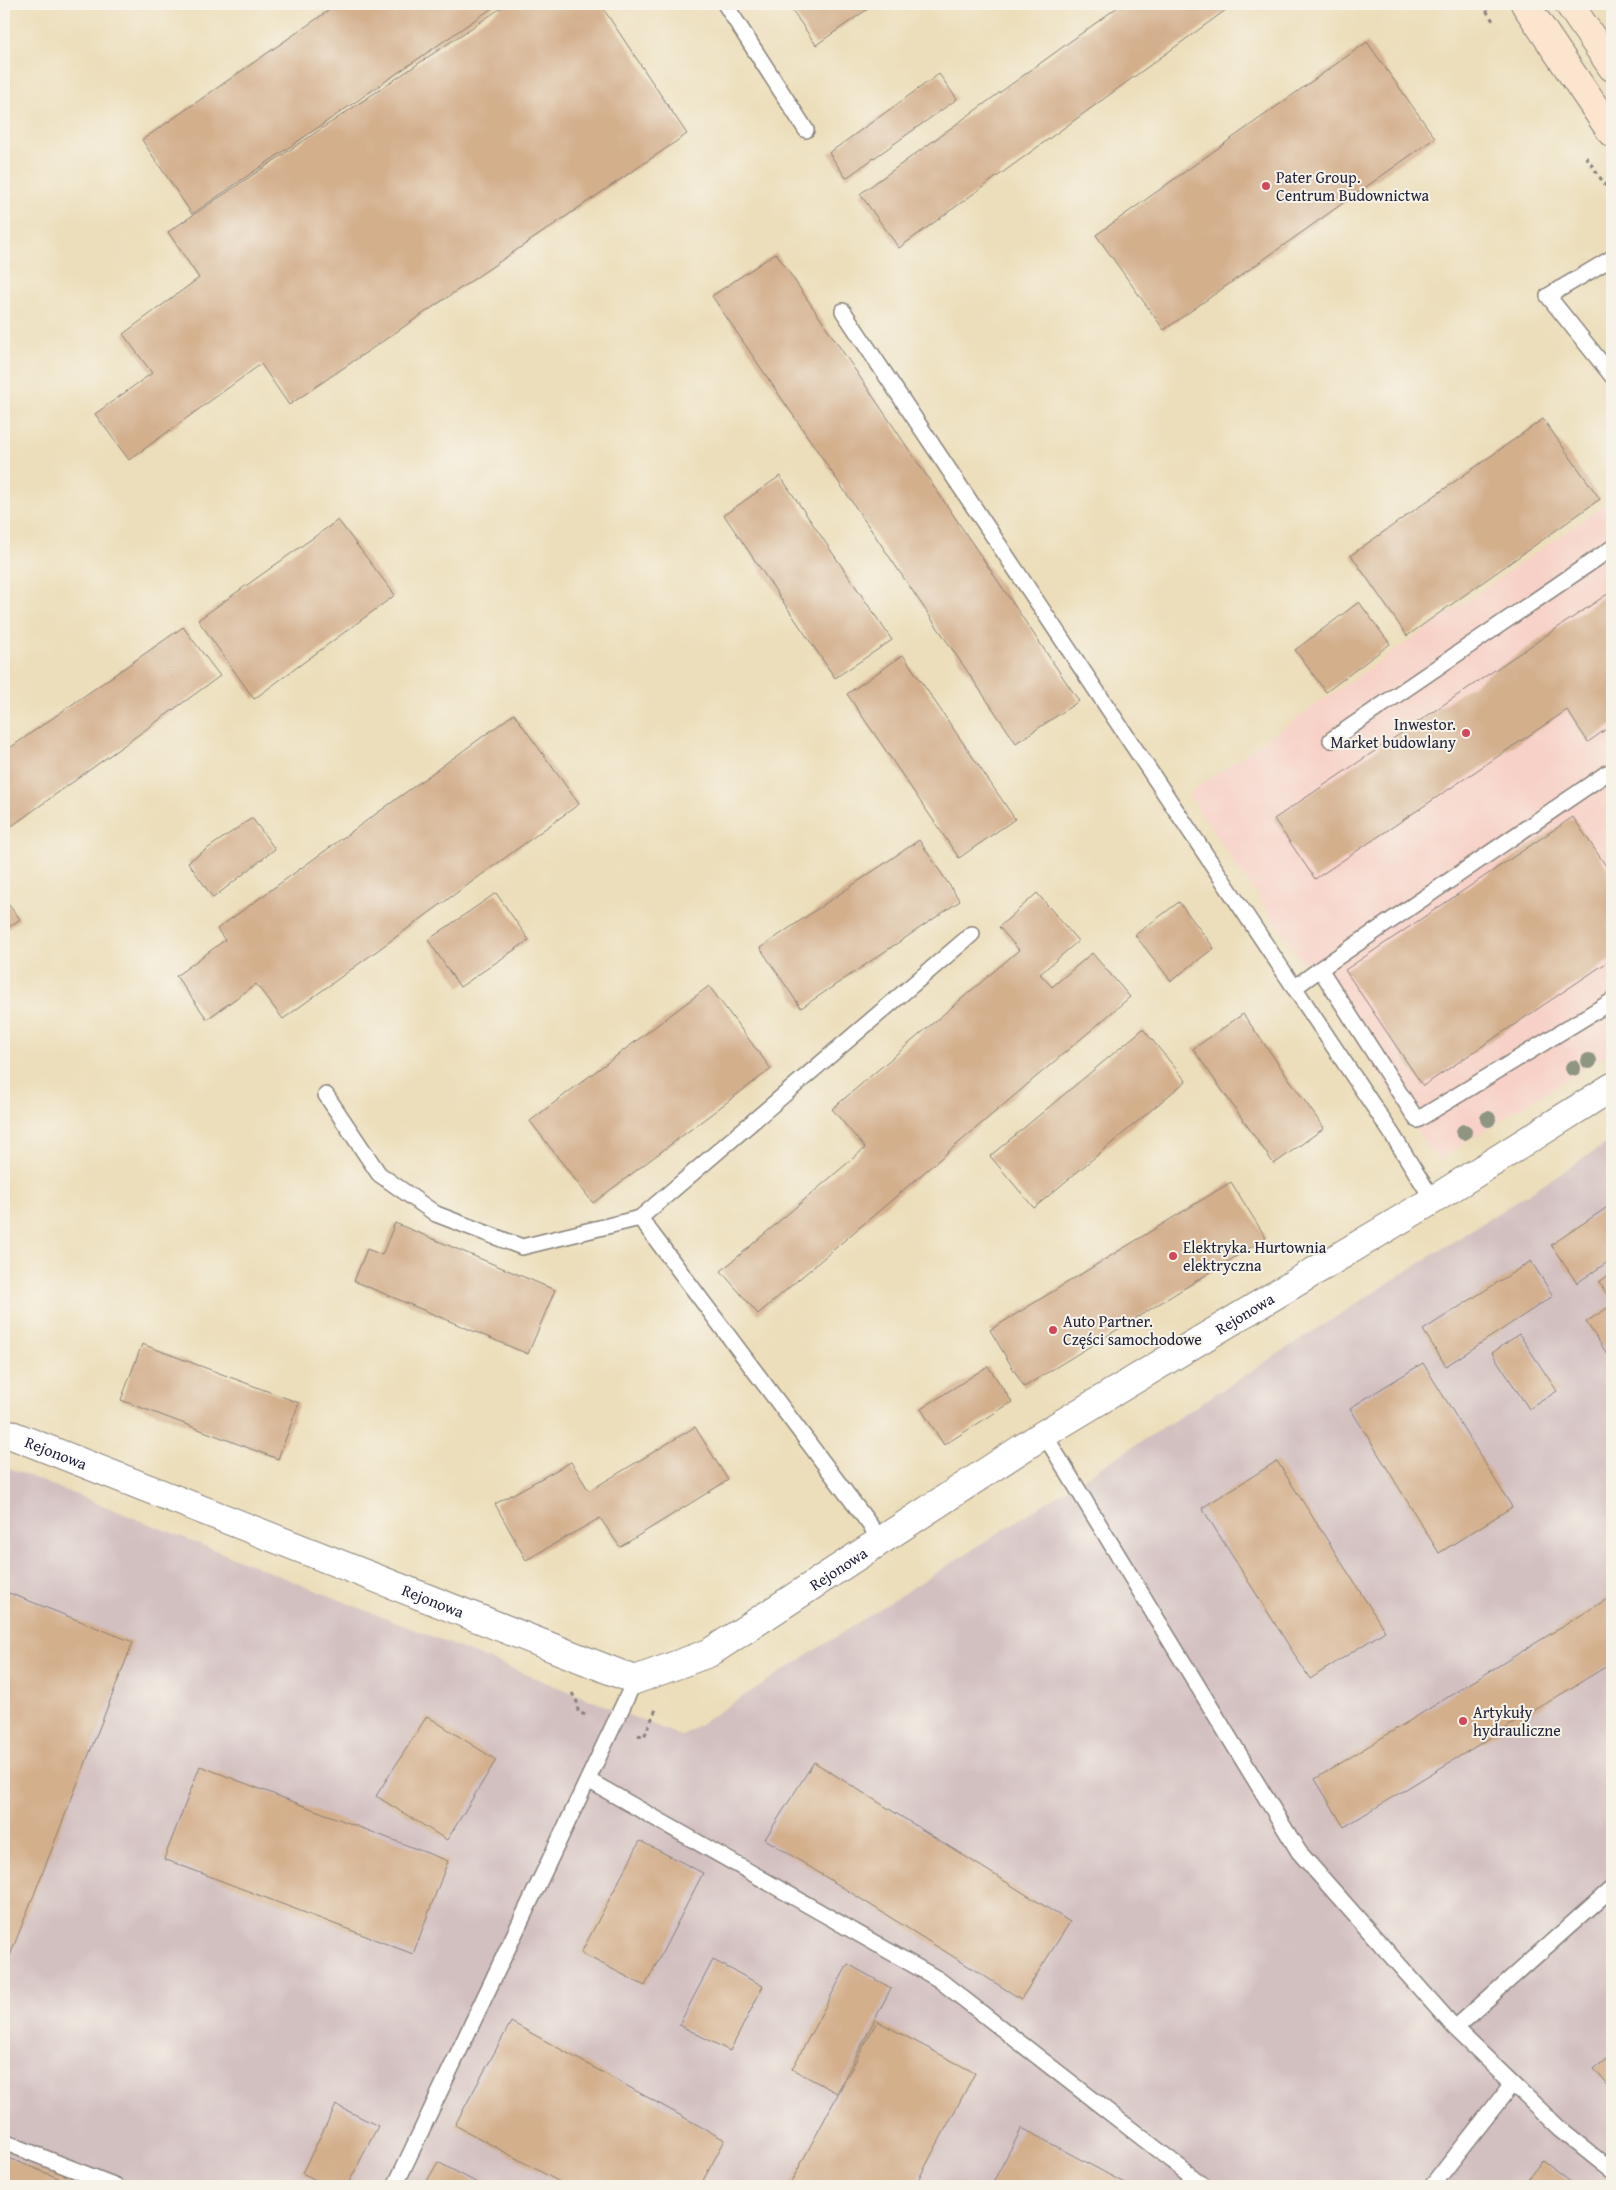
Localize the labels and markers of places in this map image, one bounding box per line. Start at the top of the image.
place label: Pater Group. Centrum Budownictwa [1276,165,1430,207]
marker: Pater Group. Centrum Budownictwa [1260,180,1272,192]
place label: Inwestor. Market budowlany [1330,712,1456,754]
marker: Inwestor. Market budowlany [1460,727,1472,739]
place label: Elektryka. Hurtownia elektryczna [1183,1235,1327,1277]
marker: Elektryka. Hurtownia elektryczna [1167,1250,1179,1262]
place label: Auto Partner. Części samochodowe [1063,1309,1202,1351]
marker: Auto Partner. Części samochodowe [1047,1324,1059,1336]
place label: Artykuły hydrauliczne [1473,1700,1561,1742]
marker: Artykuły hydrauliczne [1457,1715,1469,1727]

